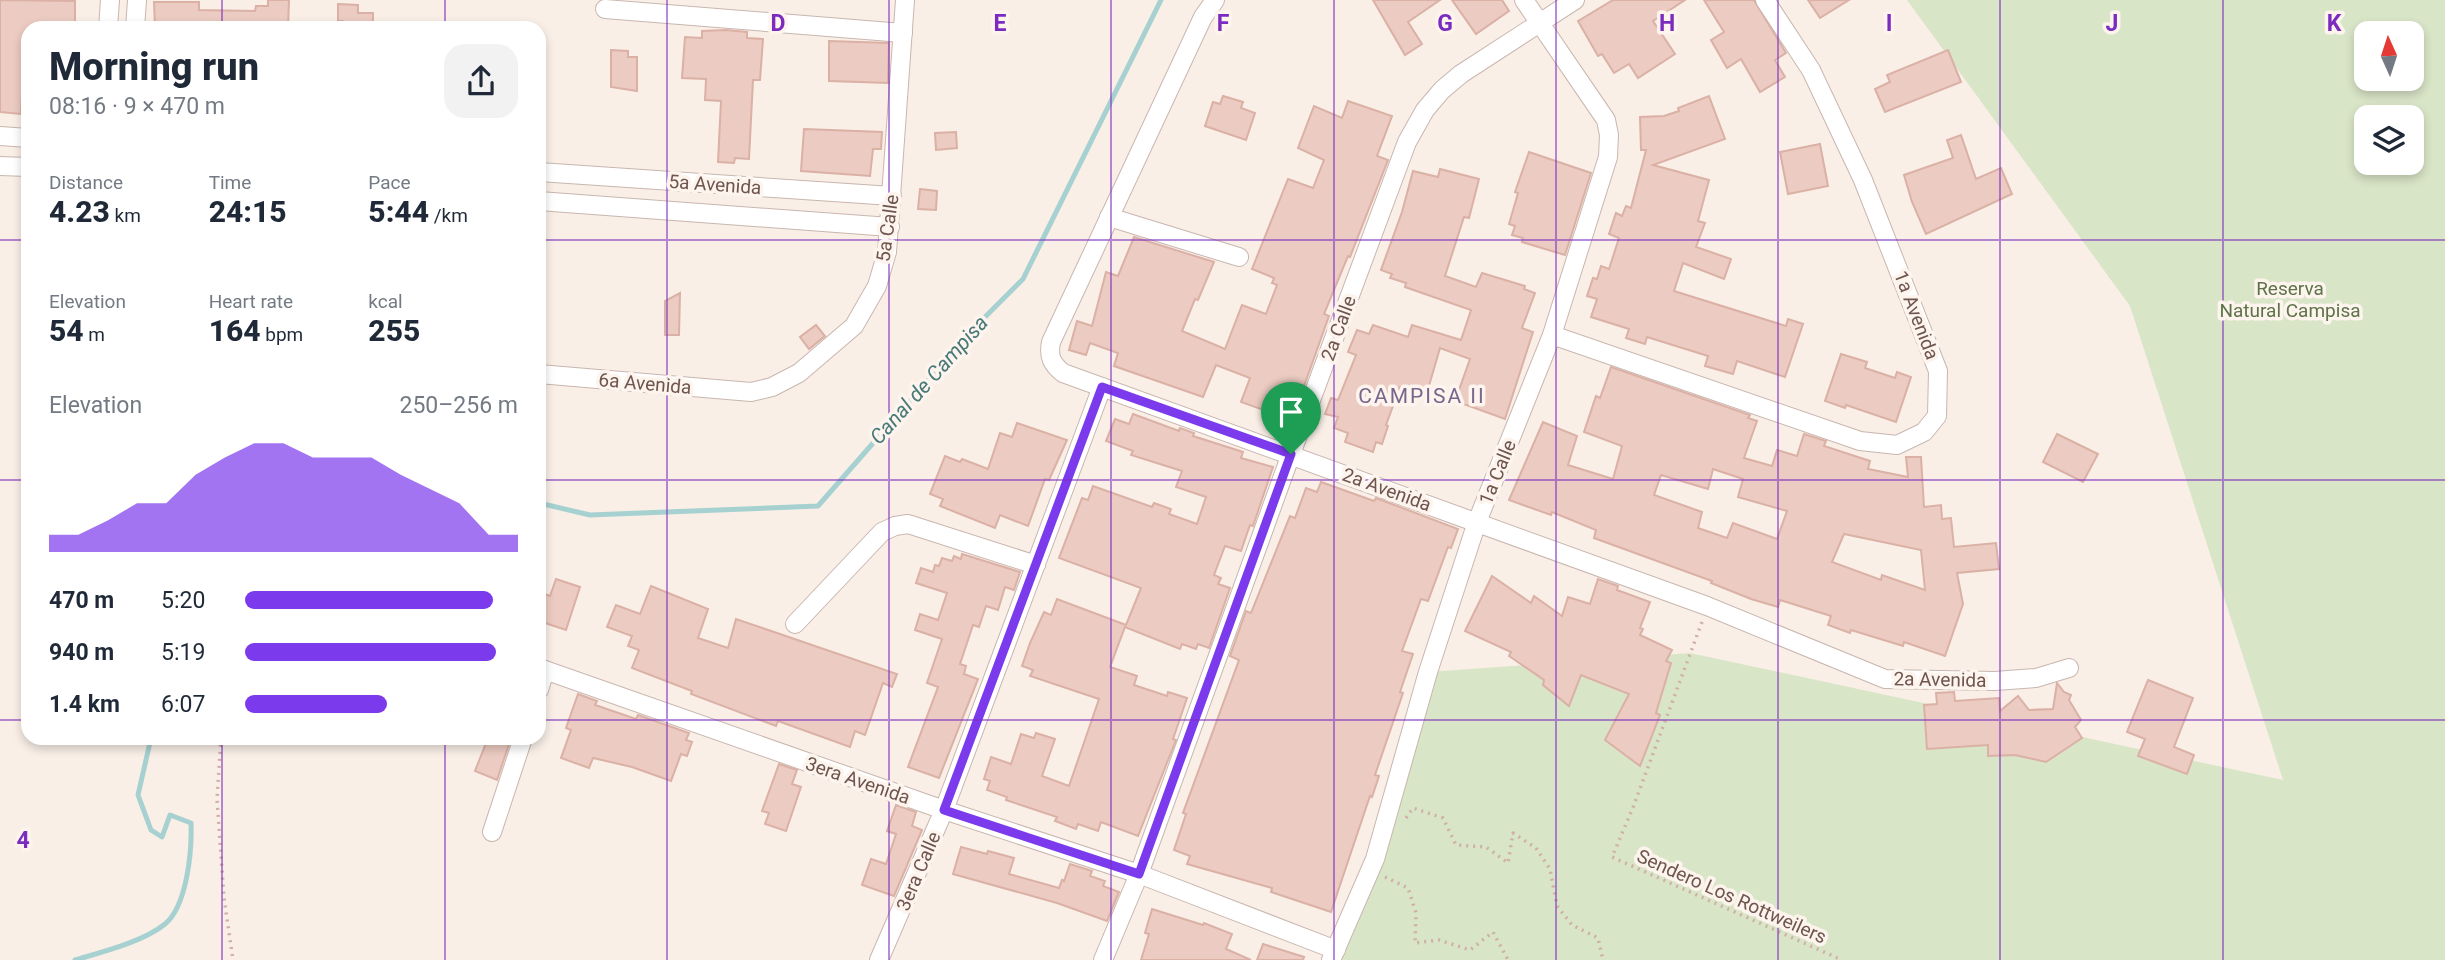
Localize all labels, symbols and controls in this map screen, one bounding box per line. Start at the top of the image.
text: D [771,10,785,37]
text: E [994,10,1007,37]
text: F [1217,10,1230,37]
text: G [1437,10,1453,37]
text: H [1659,10,1675,37]
text: I [1886,10,1892,37]
text: J [2106,10,2118,37]
text: K [2327,10,2342,37]
north arrow [2354,21,2424,91]
map controls [2354,21,2424,175]
button: share [444,44,518,118]
text: Morning run [49,45,259,89]
text: 08:16 · 9 × 470 m [49,93,225,120]
button: layers [2354,105,2424,175]
street label: 5a Avenida [668,170,762,199]
text: Distance [49,171,123,194]
text: Time [209,171,251,194]
text: Pace [368,171,411,194]
street label: 5a Calle [871,193,904,263]
text: 4.23 [49,194,110,229]
text: 24:15 [209,194,287,229]
text: 5:44 [368,194,429,229]
text: km [110,204,141,227]
text: /km [429,204,468,227]
street label: 1a Avenida [1889,268,1944,363]
park label: Reserva Natural Campisa [2219,277,2361,322]
text: Elevation [49,290,126,313]
text: Heart rate [209,290,293,313]
text: kcal [368,290,403,313]
street label: 2a Calle [1316,292,1361,364]
water label: Canal de Campisa [865,311,993,449]
text: 54 [49,313,84,348]
text: 164 [209,313,261,348]
text: 255 [368,313,420,348]
text: m [84,323,105,346]
text: bpm [261,323,303,346]
street label: 6a Avenida [598,368,692,399]
pin [1261,382,1321,454]
district label: CAMPISA II [1358,384,1486,408]
text: Elevation [49,392,142,419]
text: 250–256 m [399,392,518,419]
icon: arrive [1272,393,1310,431]
street label: 1a Calle [1474,436,1521,508]
street label: 2a Avenida [1339,463,1434,516]
text: 470 m [49,587,114,614]
text: 5:20 [161,587,205,614]
text: 940 m [49,639,114,666]
text: 5:19 [161,639,205,666]
street label: 2a Avenida [1893,667,1987,692]
text: 1.4 km [49,691,120,718]
text: 6:07 [161,691,205,718]
street label: 3era Avenida [803,752,913,809]
text: 4 [16,827,30,854]
street label: 3era Calle [891,828,945,914]
street label: Sendero Los Rottweilers [1634,844,1830,949]

